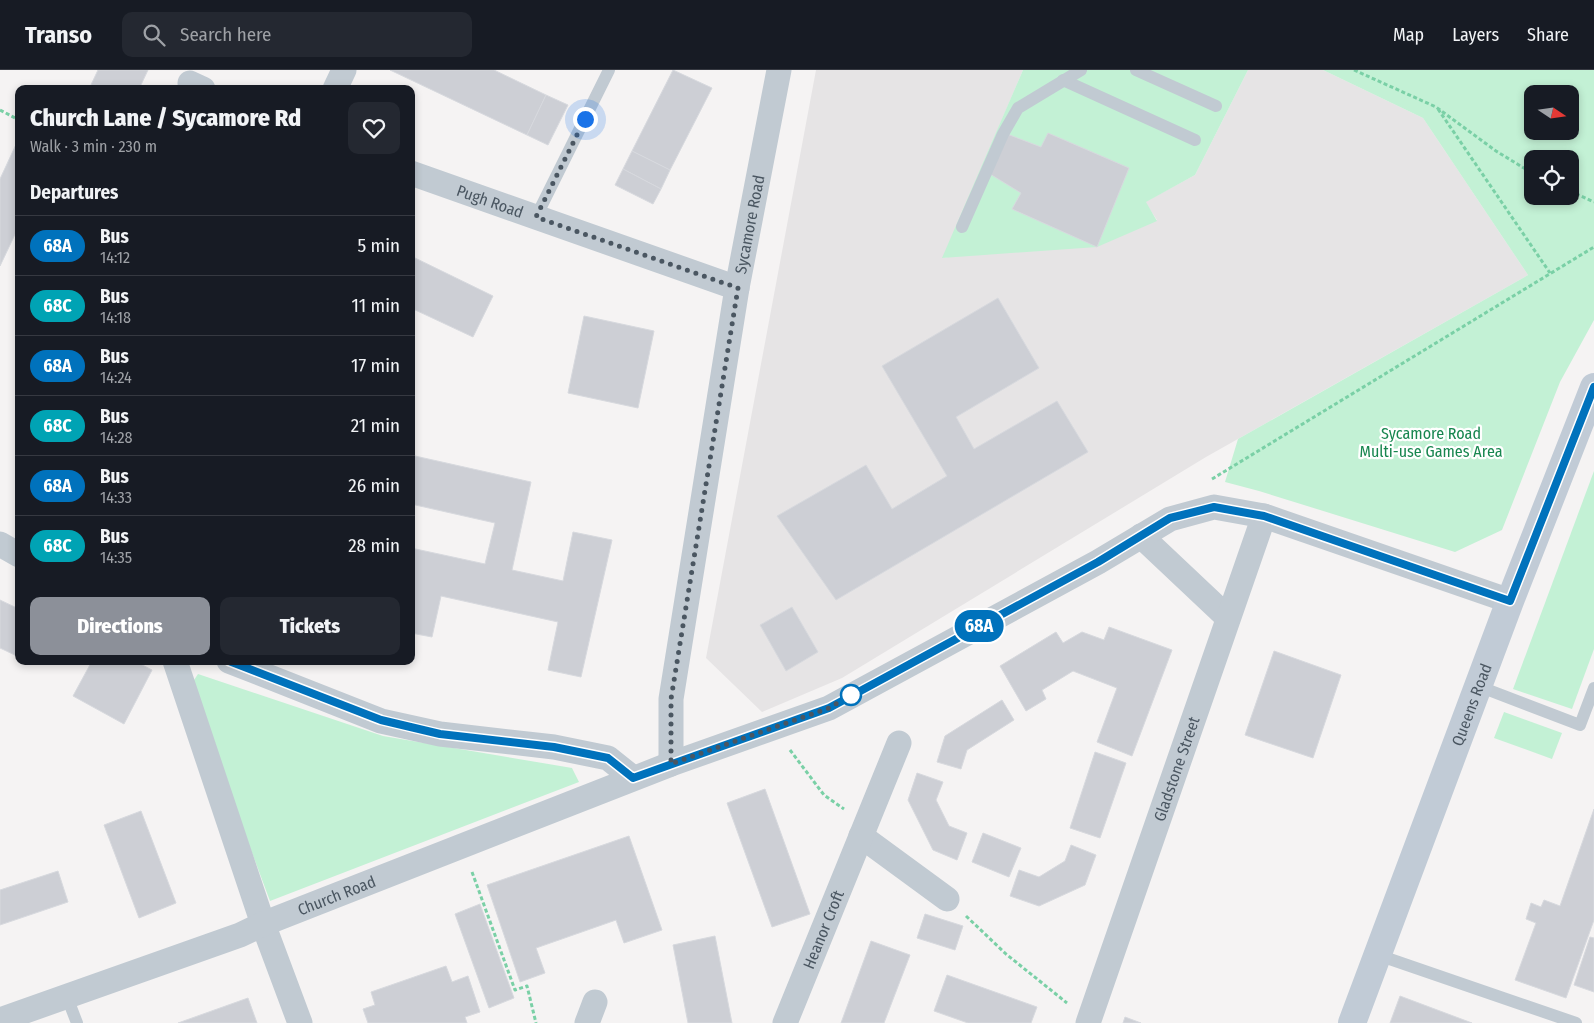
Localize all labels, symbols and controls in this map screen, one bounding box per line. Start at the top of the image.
search box [122,12,472,57]
text: Transo [25,21,92,49]
icon: search [140,21,168,49]
text: Search here [180,23,272,46]
text: Map [1393,24,1424,46]
text: Layers [1452,24,1499,46]
text: Share [1527,24,1569,46]
north arrow [1524,85,1579,140]
map controls [1524,85,1579,205]
button: heart [348,102,400,154]
text: Church Lane / Sycamore Rd [30,104,301,132]
your location [573,107,598,132]
text: Walk · 3 min · 230 m [30,137,157,156]
button: locate [1524,150,1579,205]
street label: Sycamore Road [730,173,768,275]
street label: Pugh Road [454,180,526,221]
text: Departures [30,181,118,204]
text: Bus [100,225,129,248]
text: 5 min [357,234,400,257]
text: 68A [43,235,72,257]
text: 14:12 [100,248,130,267]
text: Bus [100,285,129,308]
text: 11 min [352,294,400,317]
text: 68C [43,295,72,317]
text: 14:18 [100,308,131,327]
text: Bus [100,345,129,368]
text: 17 min [351,354,400,377]
text: 68A [43,355,72,377]
text: 14:24 [100,368,132,387]
text: Bus [100,405,129,428]
text: 21 min [351,414,400,437]
text: 68C [43,415,72,437]
park label: Sycamore Road Multi-use Games Area [1360,424,1503,461]
text: 14:28 [100,428,132,447]
text: Bus [100,465,129,488]
text: 26 min [348,474,400,497]
text: 68A [43,475,72,497]
text: 14:33 [100,488,132,507]
text: Bus [100,525,129,548]
text: 28 min [348,534,400,557]
text: 68C [43,535,72,557]
text: 14:35 [100,548,132,567]
button: Directions [30,597,210,655]
button: Tickets [220,597,400,655]
line badge: 68A [950,610,1008,642]
text: 68A [965,615,993,637]
street label: Queens Road [1447,661,1495,748]
unlabelled marker [840,684,862,706]
street label: Gladstone Street [1149,713,1203,824]
street label: Church Road [295,871,378,919]
street label: Heanor Croft [799,887,848,972]

